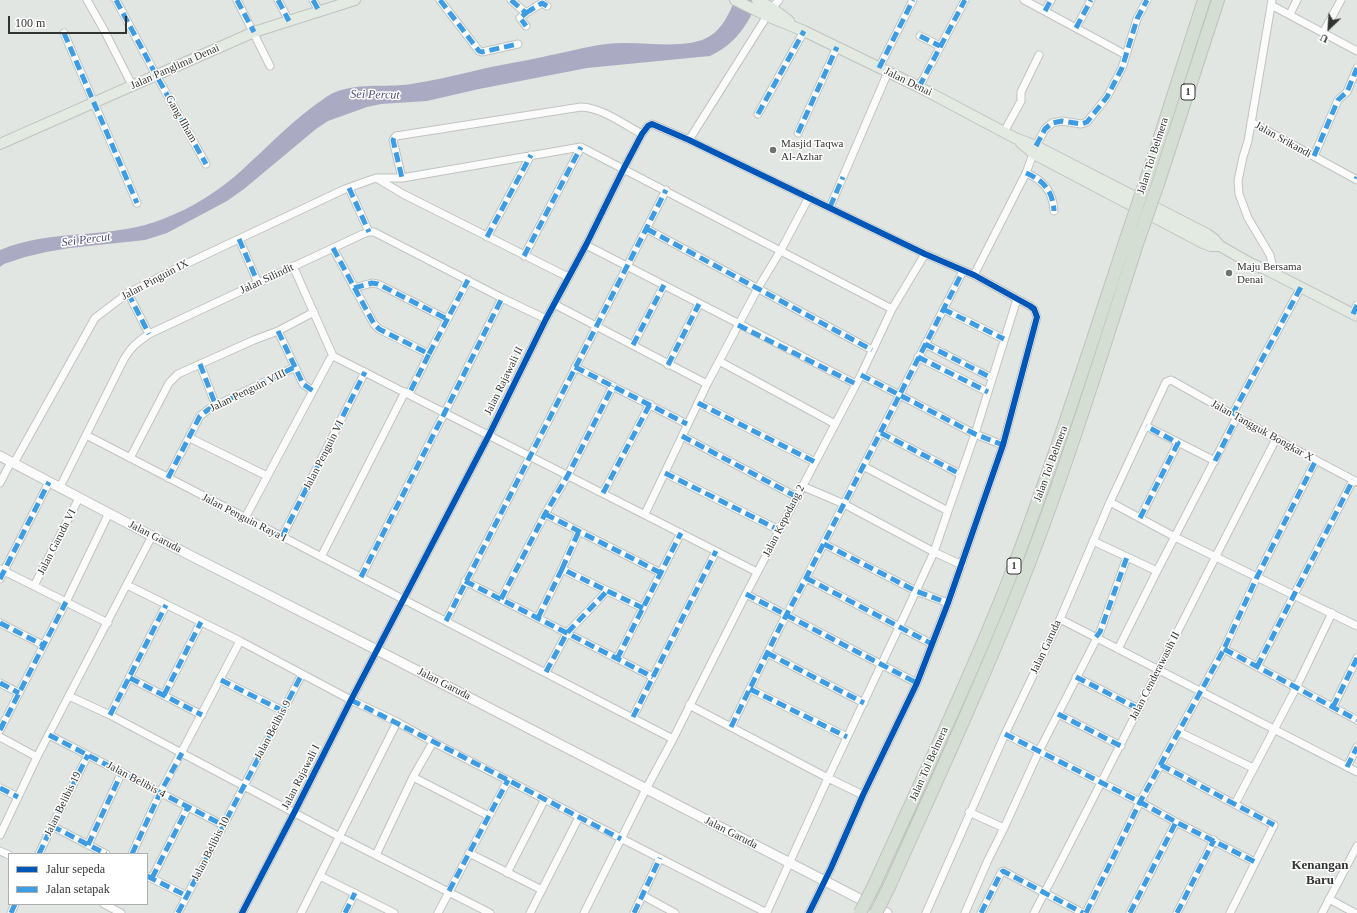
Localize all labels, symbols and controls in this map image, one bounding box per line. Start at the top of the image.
scale bar [10,8,129,34]
north arrow [1309,8,1349,48]
text: 100 m [15,16,45,30]
text: U [1318,32,1330,46]
street label: Jalan Panglima Denai [129,41,221,93]
street label: Jalan Denai [882,65,934,99]
road number: 1 [1181,84,1195,100]
water label: Sei Percut [350,87,400,103]
street label: Gang Ilham [162,93,200,145]
street label: Jalan Tol Belmera [1134,116,1172,196]
street label: Jalan Srikandi [1252,119,1314,161]
place label: Masjid Taqwa Al-Azhar [781,137,843,163]
marker: Masjid Taqwa Al-Azhar [768,145,778,155]
water label: Sei Percut [61,230,111,250]
street label: Jalan Pinguin IX [119,257,191,303]
place label: Maju Bersama Denai [1237,260,1301,286]
street label: Jalan Silindit [238,261,296,297]
marker: Maju Bersama Denai [1224,268,1234,278]
street label: Jalan Rajawali II [482,345,526,417]
street label: Jalan Penguin VIII [208,367,288,415]
street label: Jalan Tangguk Bongkar X [1209,397,1315,465]
street label: Jalan Penguin VI [301,418,347,492]
street label: Jalan Tol Belmera [1031,424,1071,504]
street label: Jalan Kepodang 2 [760,483,808,559]
street label: Jalan Penguin Raya I [199,491,289,545]
street label: Jalan Garuda VI [35,507,79,577]
street label: Jalan Garuda [126,518,184,556]
road number: 1 [1007,558,1021,574]
street label: Jalan Garuda [1028,618,1064,676]
street label: Jalan Cenderawasih II [1127,629,1183,723]
street label: Jalan Garuda [415,665,473,703]
street label: Jalan Belibis 9 [252,698,294,762]
street label: Jalan Tol Belmera [907,725,951,803]
street label: Jalan Rajawali I [279,742,323,812]
street label: Jalan Belibis 4 [104,759,168,801]
street label: Jalan Belibis 19 [42,770,84,838]
street label: Jalan Garuda [702,814,760,852]
street label: Jalan Belibis 10 [189,815,233,883]
legend [8,853,148,905]
district label: Kenangan Baru [1291,858,1349,889]
text: Jalur sepeda [46,862,105,876]
text: Jalan setapak [46,882,110,896]

